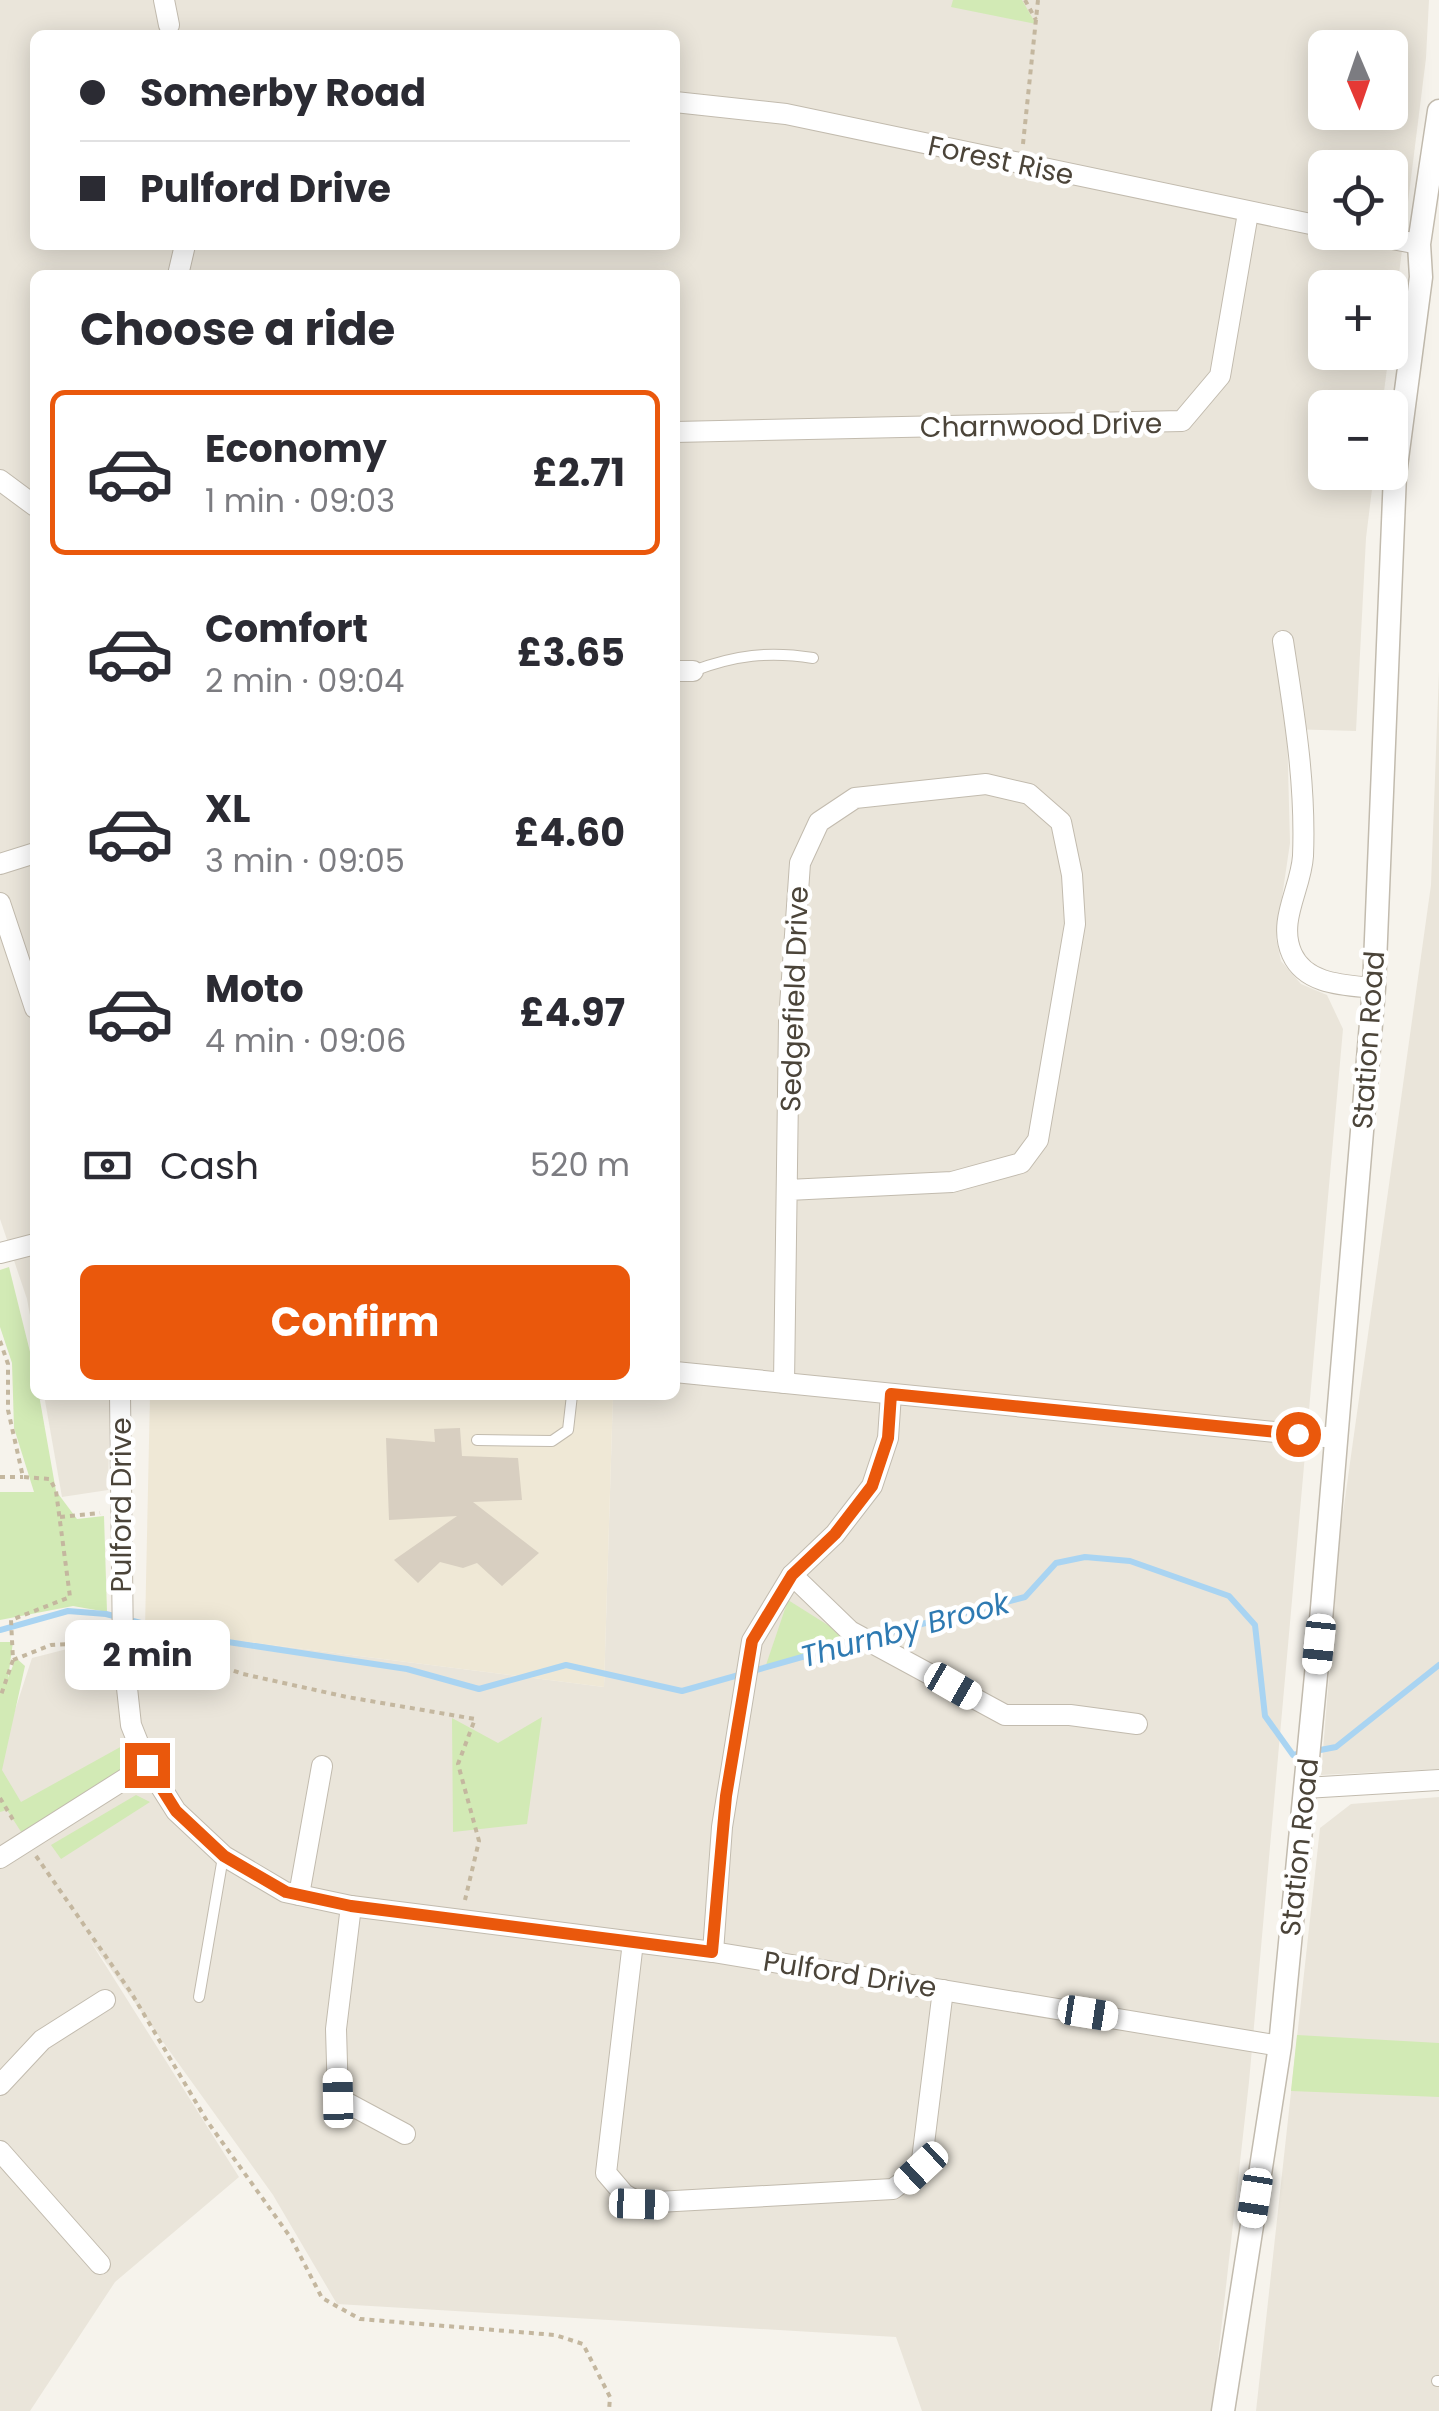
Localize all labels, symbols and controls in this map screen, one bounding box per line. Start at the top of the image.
north arrow [1308,30,1408,130]
map controls [1308,30,1408,490]
text: Somerby Road [140,66,426,119]
street label: Forest Rise [924,126,1077,195]
button: locate [1308,150,1408,250]
text: Pulford Drive [140,162,391,215]
button: + [1308,270,1408,370]
text: Choose a ride [80,298,395,361]
button: − [1308,390,1408,490]
street label: Charnwood Drive [920,404,1162,447]
text: Economy [205,422,387,475]
icon: car [85,428,175,518]
text: £2.71 [533,446,625,499]
text: 1 min · 09:03 [205,478,395,523]
text: Comfort [205,602,368,655]
icon: car [85,608,175,698]
text: £3.65 [517,626,625,679]
text: 2 min · 09:04 [205,658,404,703]
text: XL [205,782,250,835]
icon: car [85,788,175,878]
text: £4.60 [514,806,625,859]
text: 3 min · 09:05 [205,838,405,883]
street label: Sedgefield Drive [771,885,818,1113]
street label: Station Road [1343,950,1394,1131]
text: Moto [205,962,304,1015]
icon: car [85,968,175,1058]
text: £4.97 [520,986,625,1039]
text: 4 min · 09:06 [205,1018,406,1063]
icon: cash [80,1138,135,1193]
text: Cash [160,1139,259,1192]
text: 520 m [530,1142,630,1187]
button: Confirm [80,1265,630,1380]
route start [1276,1412,1321,1457]
street label: Pulford Drive [102,1417,141,1593]
water label: Thurnby Brook [796,1581,1016,1678]
car [1301,1613,1337,1675]
callout: 2 min [64,1620,230,1690]
text: 2 min [103,1632,192,1677]
car [920,1658,986,1714]
route end [125,1743,170,1788]
street label: Station Road [1271,1756,1328,1938]
street label: Pulford Drive [760,1942,939,2007]
car [1056,1993,1120,2033]
car [322,2068,354,2128]
car [889,2137,953,2199]
car [1235,2166,1275,2230]
car [608,2188,670,2220]

